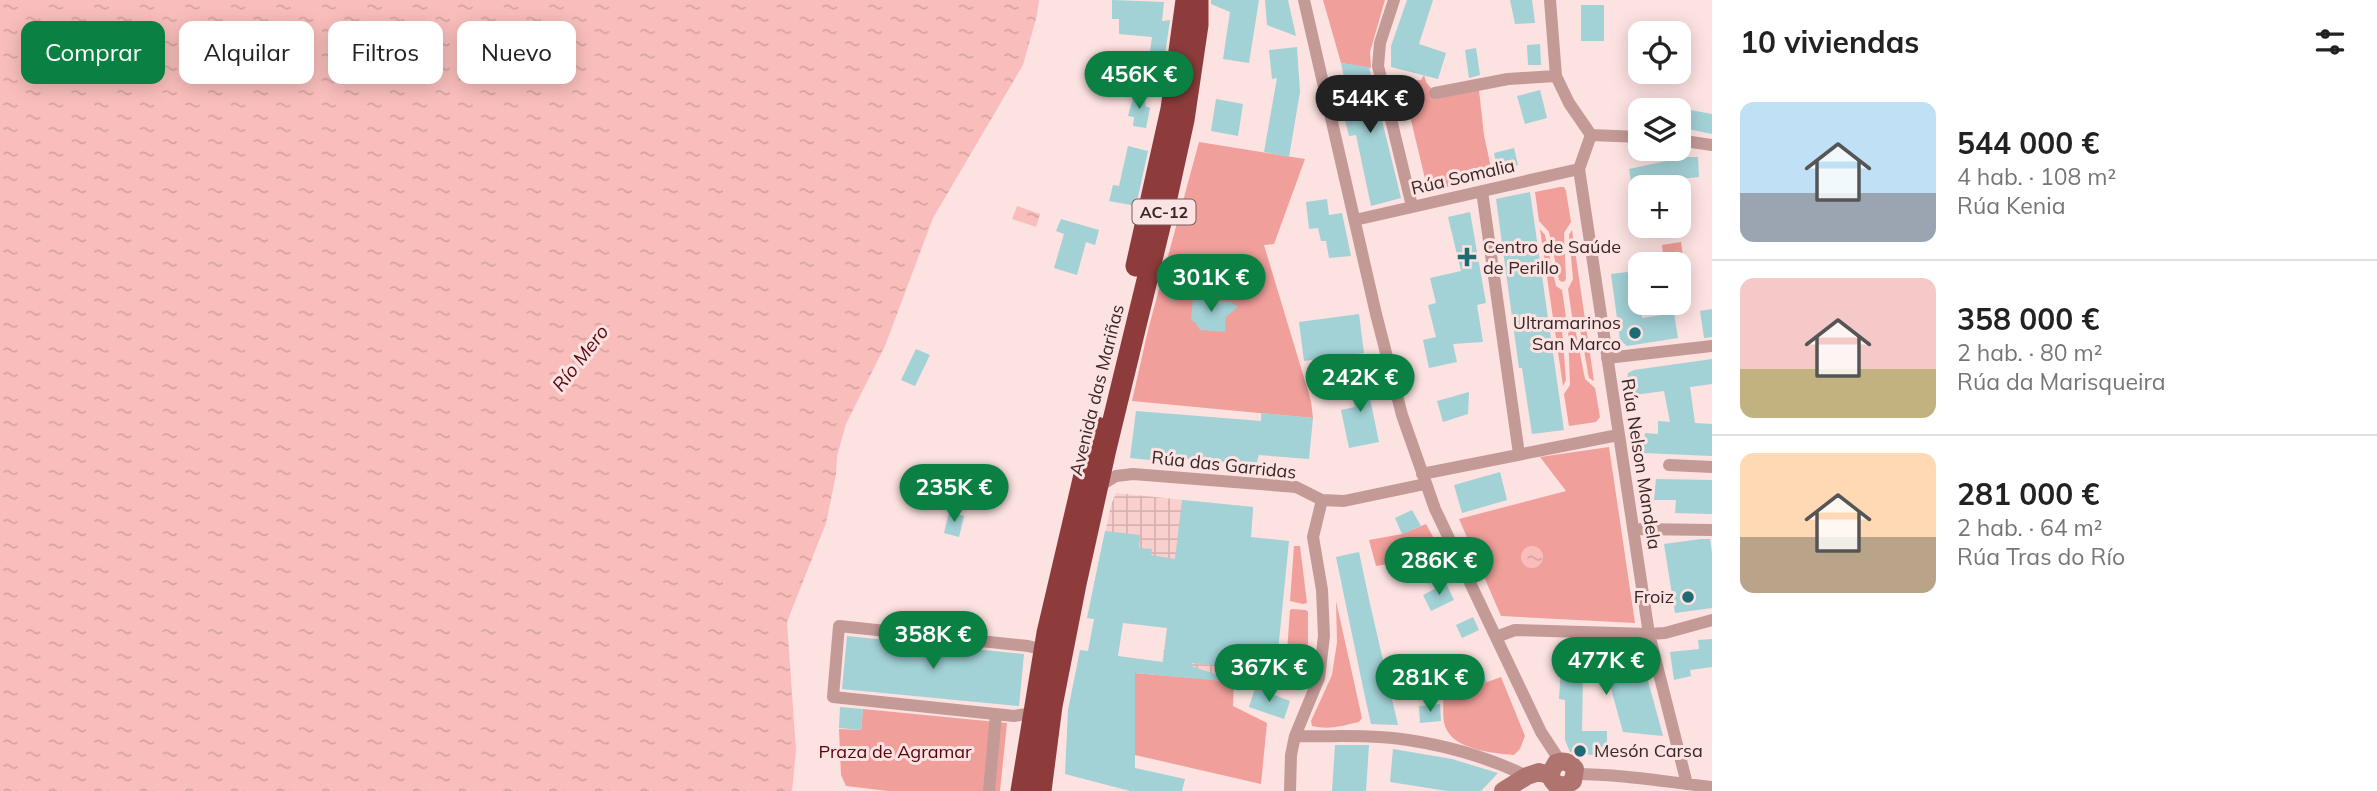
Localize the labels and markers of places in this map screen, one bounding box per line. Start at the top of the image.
pin: 456K € [1082,52,1196,111]
pin: 544K € [1313,76,1427,135]
place label: Centro de Saúde de Perillo [1483,235,1621,279]
marker: Centro de Saúde de Perillo [1457,247,1477,267]
pin: 301K € [1154,254,1268,314]
place label: Ultramarinos San Marco [1513,311,1621,355]
marker: Ultramarinos San Marco [1627,325,1643,341]
pin: 242K € [1303,354,1417,414]
pin: 235K € [897,464,1011,524]
pin: 286K € [1382,538,1496,597]
place label: Froiz [1634,585,1674,608]
marker: Froiz [1680,589,1696,605]
pin: 358K € [876,612,990,671]
pin: 477K € [1549,638,1663,697]
pin: 367K € [1212,644,1326,704]
pin: 281K € [1373,654,1487,714]
place label: Mesón Carsa [1594,739,1703,762]
marker: Mesón Carsa [1572,743,1588,759]

